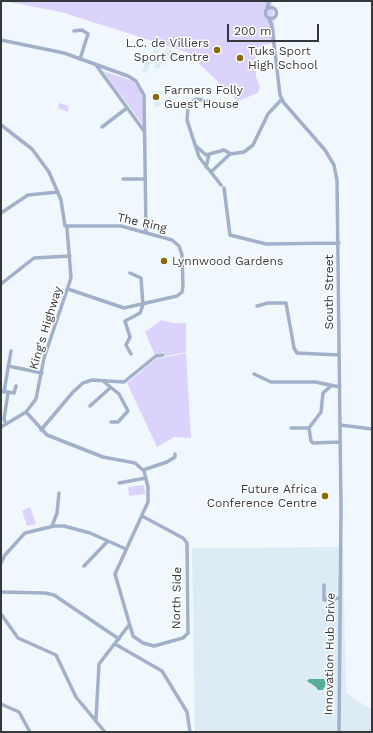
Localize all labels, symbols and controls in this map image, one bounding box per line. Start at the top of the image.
scale bar [229,16,321,42]
text: 200 m [234,24,271,38]
place label: L.C. de Villiers Sport Centre [126,36,209,64]
place label: Tuks Sport High School [248,44,318,72]
marker: L.C. de Villiers Sport Centre [212,45,222,55]
marker: Tuks Sport High School [235,53,245,63]
place label: Farmers Folly Guest House [164,83,243,111]
marker: Farmers Folly Guest House [151,92,161,102]
street label: The Ring [116,210,168,236]
place label: Lynnwood Gardens [172,254,283,268]
street label: South Street [322,255,336,329]
marker: Lynnwood Gardens [159,256,169,266]
street label: King's Highway [26,285,66,371]
place label: Future Africa Conference Centre [207,482,317,510]
marker: Future Africa Conference Centre [320,491,330,501]
street label: North Side [169,567,185,629]
street label: Innovation Hub Drive [322,593,338,715]

